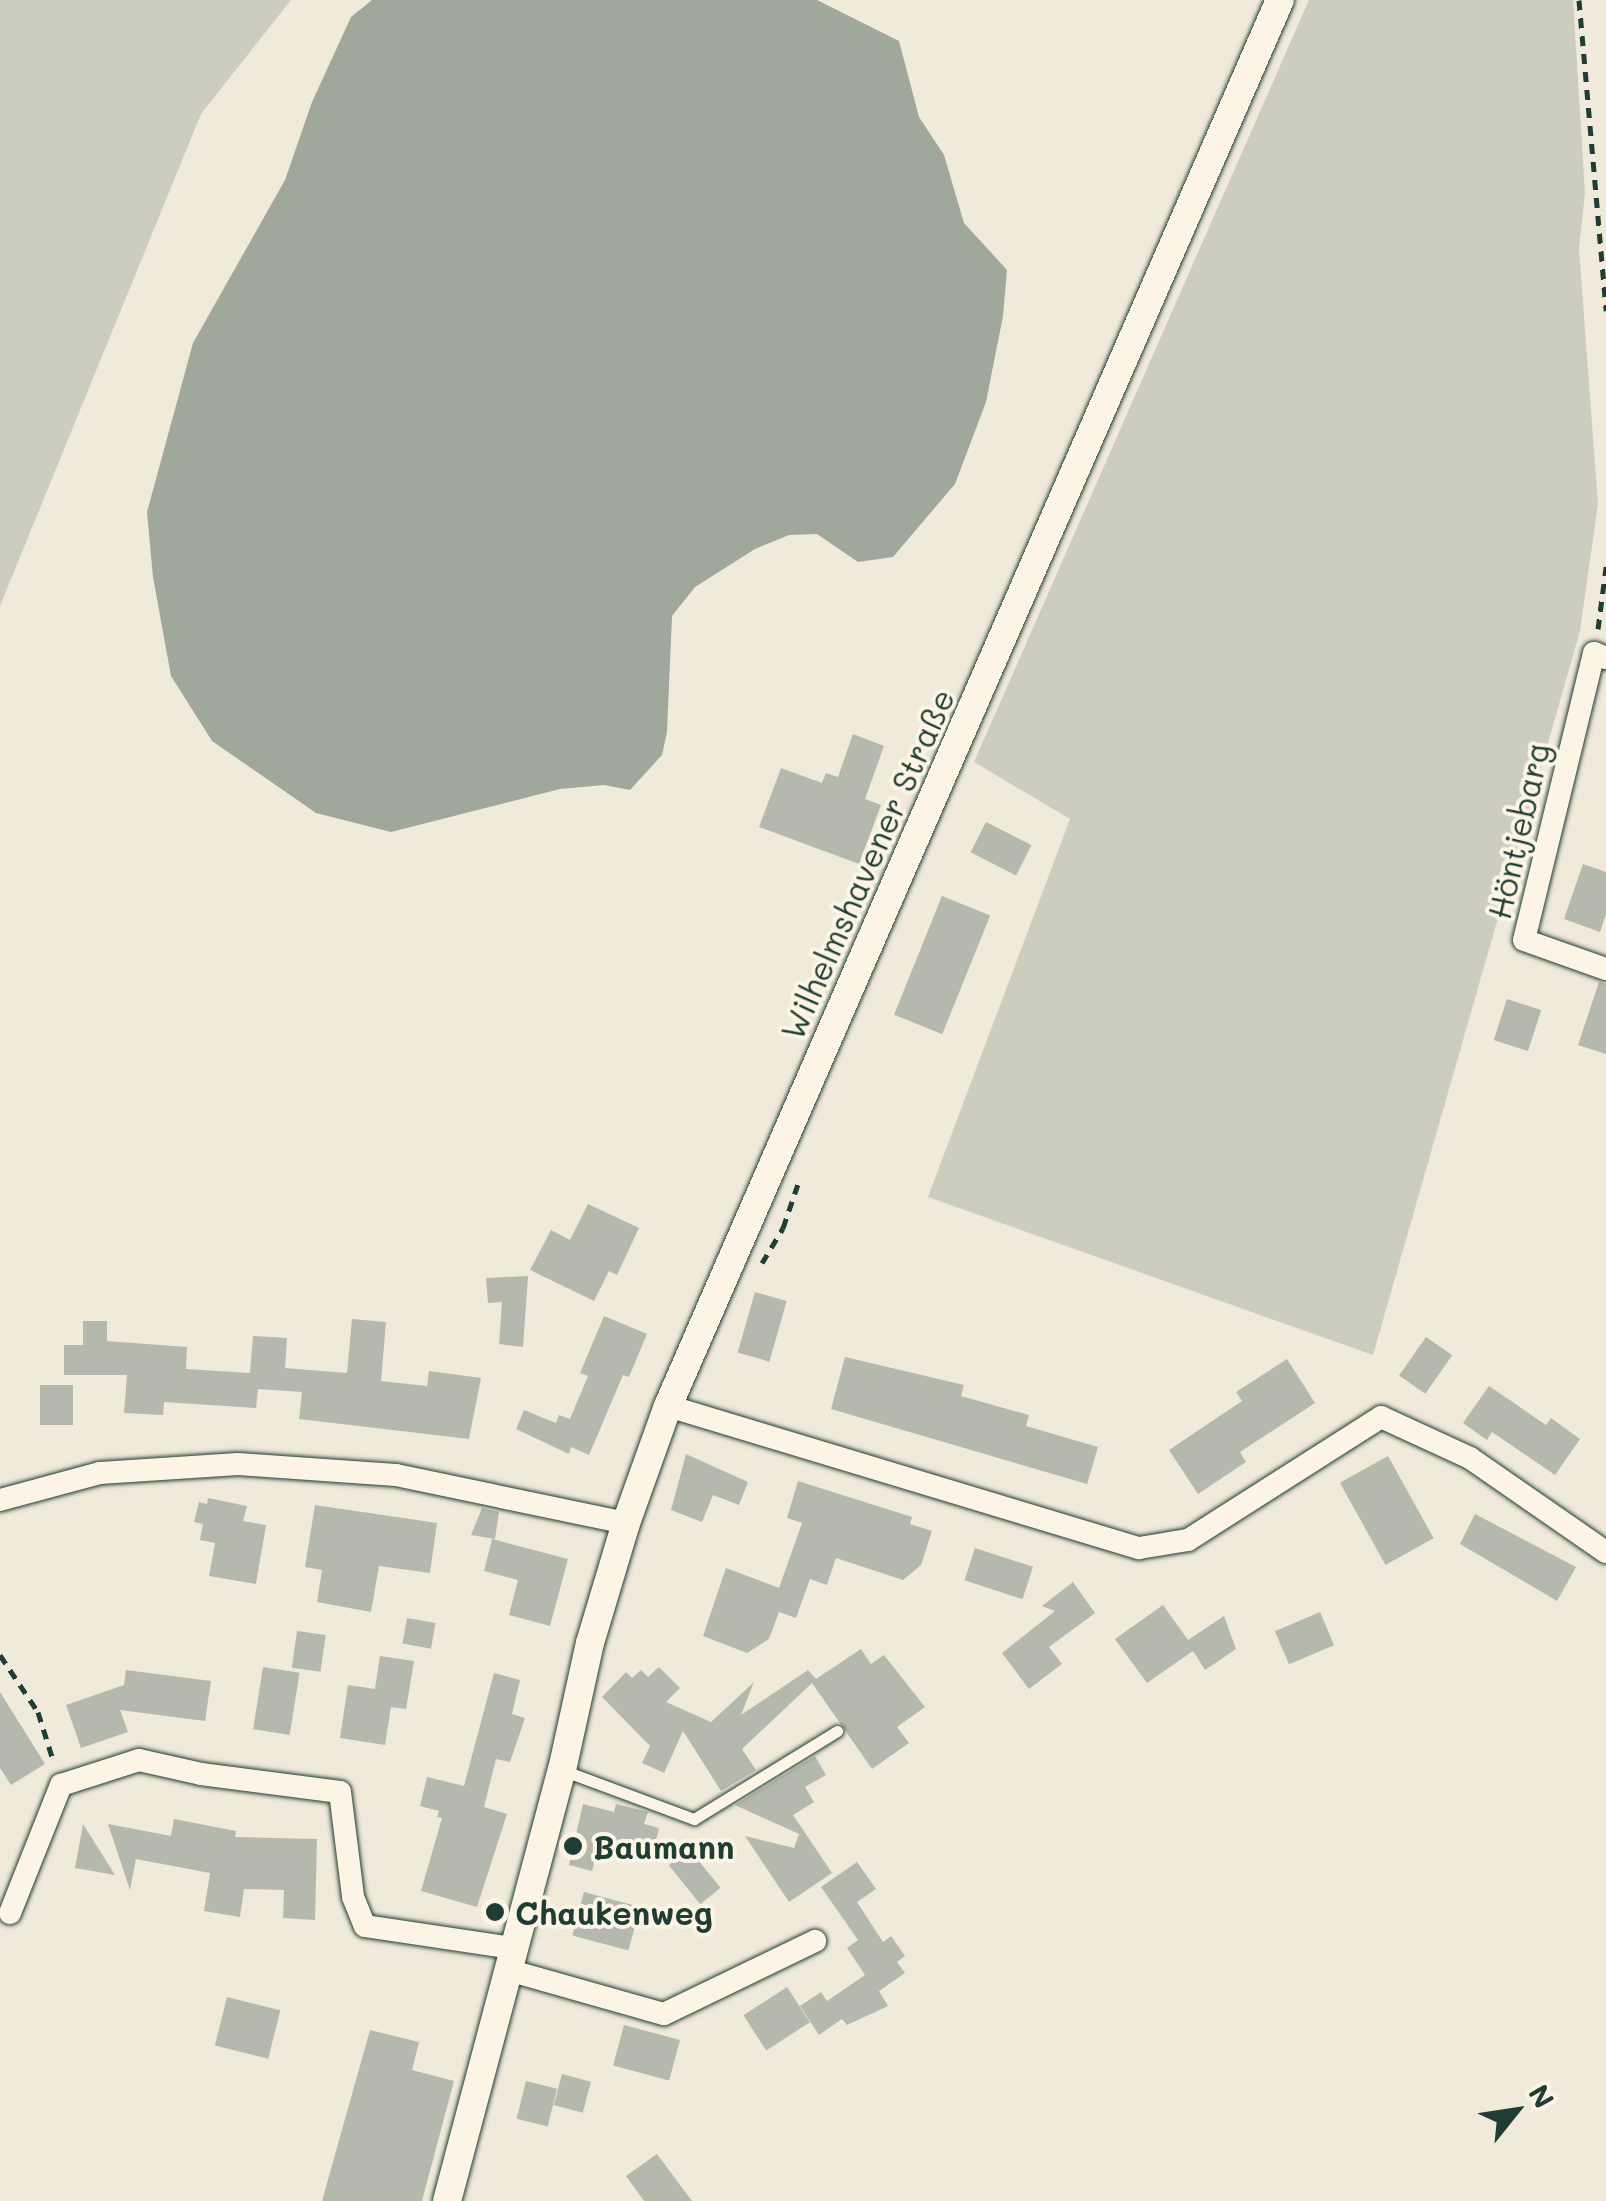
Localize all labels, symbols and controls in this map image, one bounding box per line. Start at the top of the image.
street label: Wilhelmshavener Straße [772,683,962,1045]
street label: Höntjebarg [1479,739,1557,923]
place label: Baumann [593,1827,734,1865]
marker: Baumann [562,1835,584,1857]
place label: Chaukenweg [515,1893,713,1931]
marker: Chaukenweg [484,1901,506,1923]
north arrow [1466,2061,1566,2161]
text: N [1521,2078,1563,2114]

